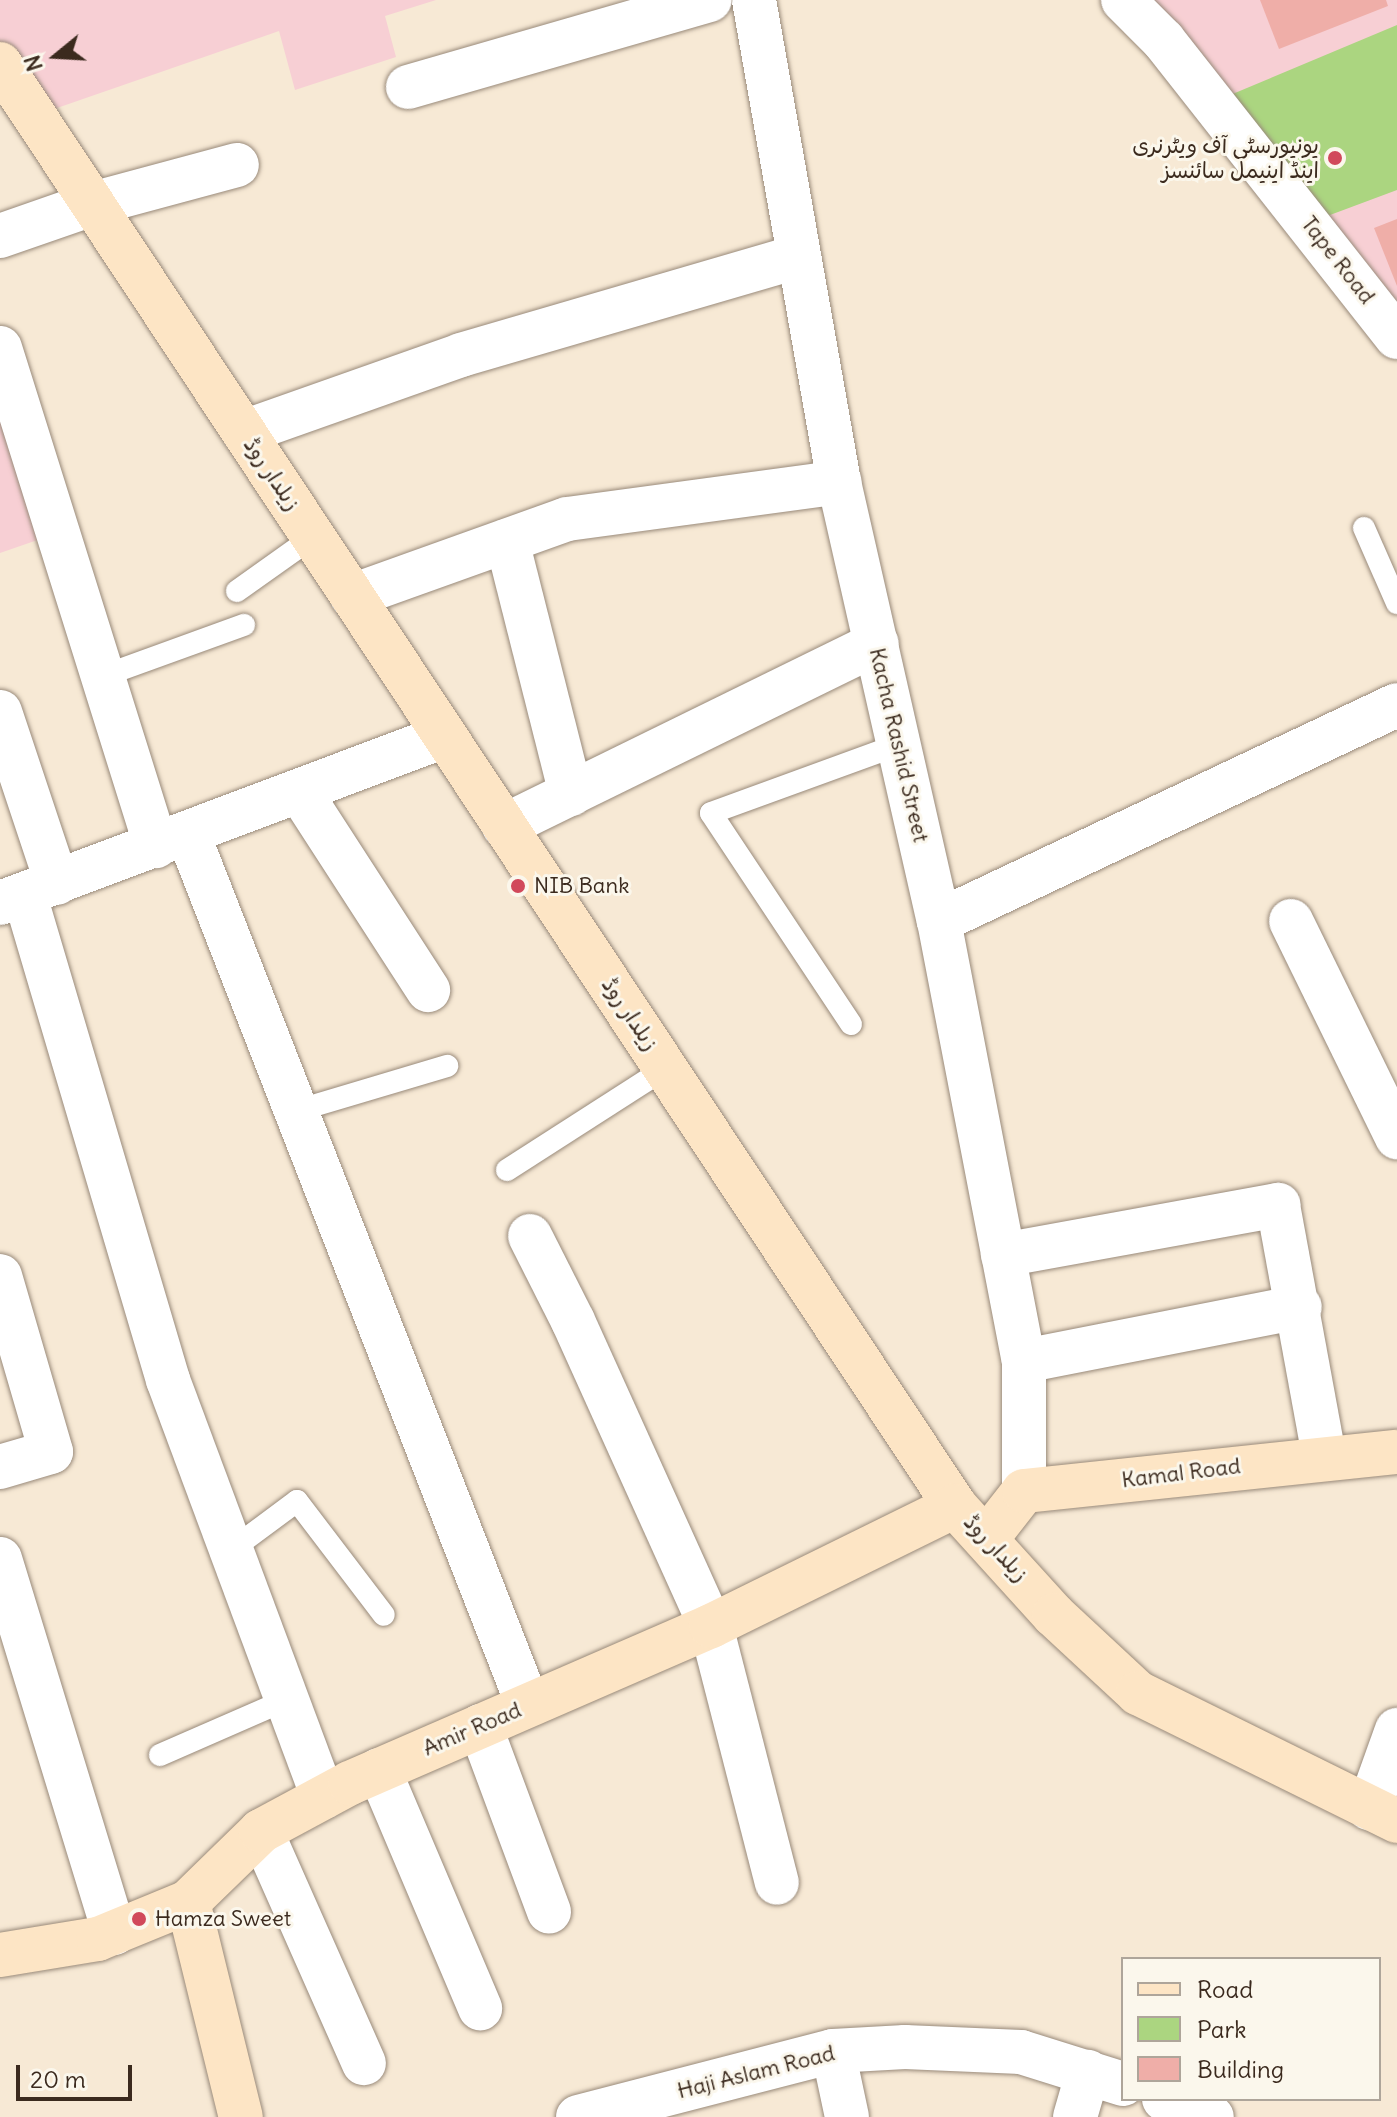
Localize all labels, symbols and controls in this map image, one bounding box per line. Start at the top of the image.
north arrow [16,16,96,96]
text: N [18,52,49,75]
place label: یونیورسٹی آف ویٹرنری اینڈ اینیمل سائنسز [1132,132,1319,184]
marker: یونیورسٹی آف ویٹرنری اینڈ اینیمل سائنسز [1326,149,1344,167]
street label: Tape Road [1296,211,1380,309]
street label: زیلدار روڈ [238,432,306,516]
street label: Kacha Rashid Street [864,645,934,845]
place label: NIB Bank [534,873,629,899]
marker: NIB Bank [509,877,527,895]
street label: زیلدار روڈ [596,972,664,1056]
street label: Kamal Road [1120,1453,1242,1493]
street label: زیلدار روڈ [958,1509,1034,1587]
street label: Amir Road [419,1697,525,1761]
place label: Hamza Sweet [155,1906,291,1932]
marker: Hamza Sweet [130,1910,148,1928]
legend [1121,1957,1381,2101]
text: Road [1197,1974,1253,2004]
text: Park [1197,2014,1247,2044]
street label: Haji Aslam Road [675,2040,837,2104]
scale bar [20,2049,136,2099]
text: Building [1197,2054,1284,2084]
text: 20 m [30,2064,86,2094]

